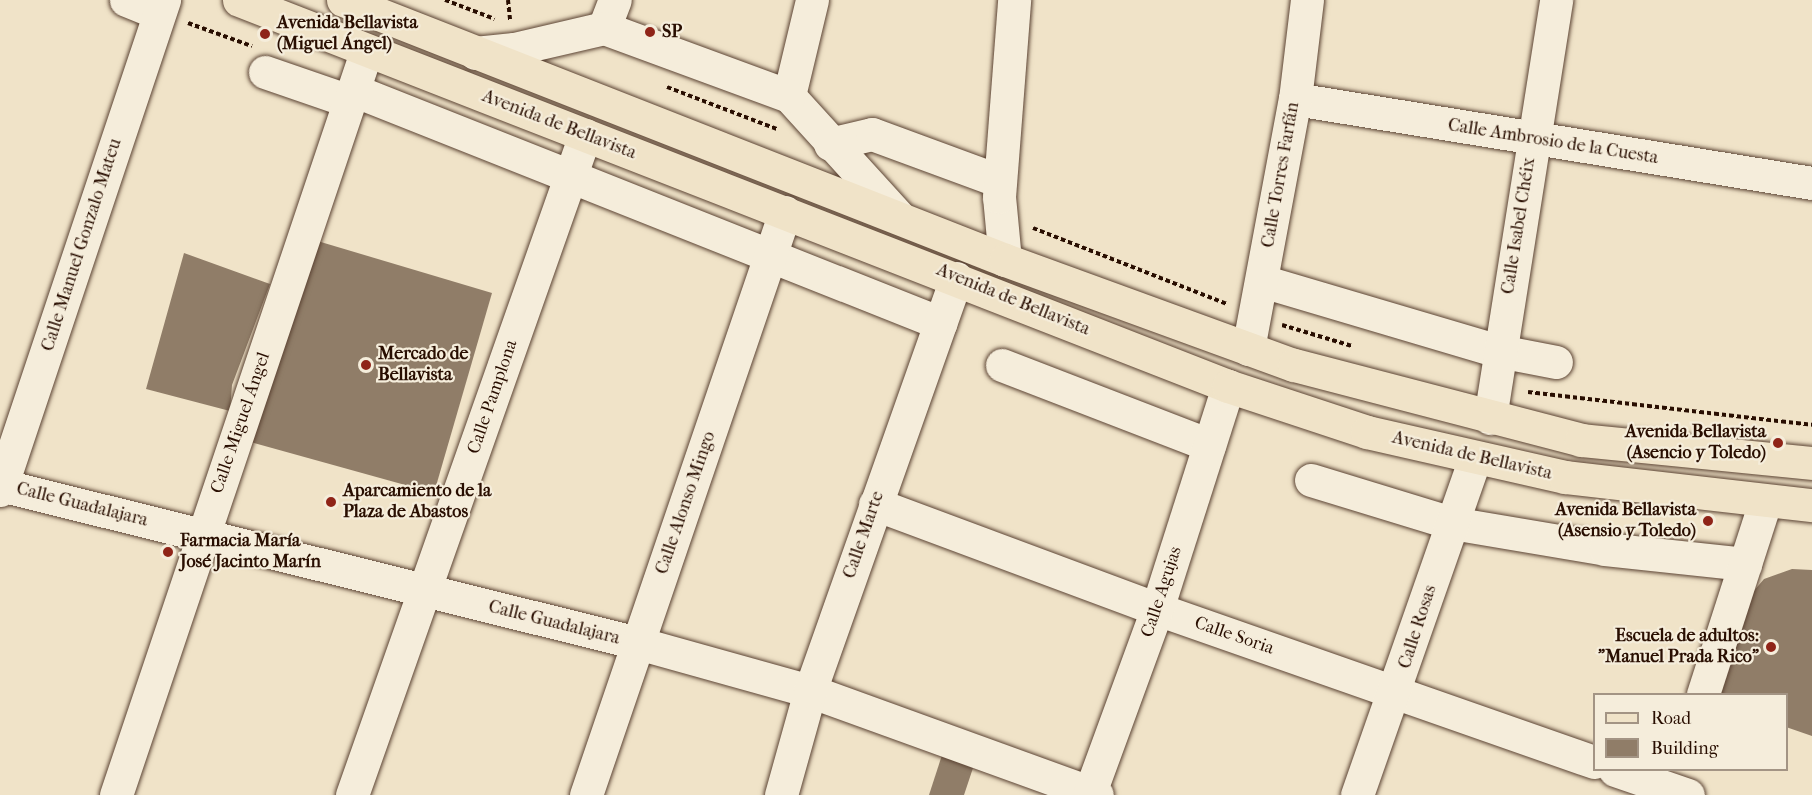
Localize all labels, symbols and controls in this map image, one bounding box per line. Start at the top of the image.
place label: Avenida Bellavista (Miguel Ángel) [277,13,418,56]
place label: SP [662,21,682,43]
marker: SP [643,25,657,39]
marker: Avenida Bellavista (Miguel Ángel) [258,27,272,41]
street label: Avenida de Bellavista [479,86,639,164]
street label: Calle Torres Farfán [1258,101,1304,249]
street label: Calle Ambrosio de la Cuesta [1446,115,1660,169]
street label: Calle Manuel Gonzalo Mateu [37,136,127,354]
street label: Calle Isabel Chéix [1498,156,1540,296]
street label: Avenida de Bellavista [933,259,1093,341]
street label: Calle Pamplona [463,337,523,457]
place label: Mercado de Bellavista [378,344,469,386]
street label: Calle Miguel Ángel [207,350,275,496]
marker: Mercado de Bellavista [359,358,373,372]
place label: Avenida Bellavista (Asencio y Toledo) [1625,422,1766,464]
street label: Avenida de Bellavista [1390,427,1554,485]
street label: Calle Alonso Mingo [651,429,721,577]
marker: Avenida Bellavista (Asencio y Toledo) [1771,436,1785,450]
street label: Calle Guadalajara [14,478,150,532]
place label: Aparcamiento de la Plaza de Abastos [343,481,491,524]
street label: Calle Marte [839,489,889,581]
marker: Aparcamiento de la Plaza de Abastos [324,495,338,509]
place label: Avenida Bellavista (Asensio y Toledo) [1555,500,1696,542]
marker: Avenida Bellavista (Asensio y Toledo) [1701,514,1715,528]
place label: Farmacia María José Jacinto Marín [180,531,321,574]
street label: Calle Agujas [1137,544,1187,640]
marker: Farmacia María José Jacinto Marín [161,545,175,559]
street label: Calle Rosas [1394,582,1442,672]
street label: Calle Guadalajara [486,596,622,650]
street label: Calle Soria [1191,612,1277,660]
place label: Escuela de adultos: "Manuel Prada Rico" [1598,626,1759,668]
marker: Escuela de adultos: "Manuel Prada Rico" [1764,640,1778,654]
legend [1593,693,1788,771]
text: Road [1651,708,1691,729]
text: Building [1651,738,1718,759]

